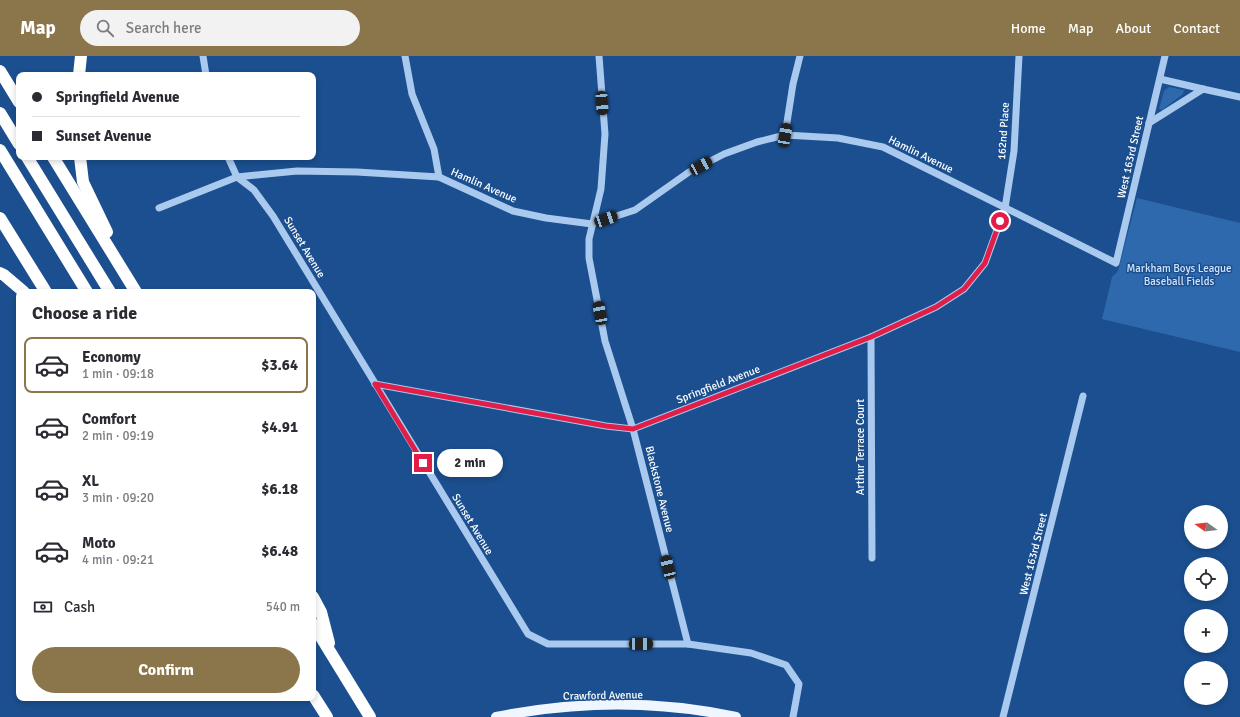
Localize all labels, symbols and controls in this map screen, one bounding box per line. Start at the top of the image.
search box [80,10,360,46]
text: Map [20,16,56,40]
icon: search [94,17,116,39]
text: Search here [126,19,201,37]
text: Home [1011,20,1046,37]
text: Map [1068,20,1093,37]
text: About [1115,20,1151,37]
text: Contact [1173,20,1220,37]
text: Springfield Avenue [56,88,180,106]
car [595,91,609,115]
street label: 162nd Place [995,102,1012,160]
street label: West 163rd Street [1115,114,1146,200]
car [777,122,793,148]
text: Sunset Avenue [56,127,151,145]
street label: Hamlin Avenue [886,133,955,176]
car [688,155,714,177]
street label: Hamlin Avenue [449,165,519,206]
car [593,209,619,229]
route start [991,212,1009,230]
street label: Sunset Avenue [281,214,328,280]
park label: Markham Boys League Baseball Fields [1126,262,1232,288]
car [592,300,608,326]
text: Choose a ride [32,302,137,324]
icon: car [34,347,70,383]
text: Economy [82,348,141,366]
text: $3.64 [261,356,298,374]
street label: Springfield Avenue [674,363,762,406]
text: 1 min · 09:18 [82,366,154,382]
street label: Arthur Terrace Court [854,399,867,495]
icon: car [34,409,70,445]
text: Comfort [82,410,136,428]
text: $4.91 [261,418,298,436]
text: 2 min · 09:19 [82,428,154,444]
street label: Blackstone Avenue [642,444,677,534]
callout: 2 min [437,449,503,477]
route end [414,454,432,472]
text: 2 min [454,455,486,471]
icon: car [34,471,70,507]
text: XL [82,472,99,490]
text: $6.18 [261,480,298,498]
text: 3 min · 09:20 [82,490,154,506]
street label: Sunset Avenue [449,491,496,557]
north arrow [1184,505,1228,549]
map controls [1184,505,1228,705]
street label: West 163rd Street [1017,512,1050,597]
icon: car [34,533,70,569]
text: Moto [82,534,116,552]
text: $6.48 [261,542,298,560]
text: 4 min · 09:21 [82,552,154,568]
car [659,554,677,580]
button: locate [1184,557,1228,601]
icon: cash [32,596,54,618]
text: Cash [64,598,95,616]
text: 540 m [266,599,300,615]
button: + [1184,609,1228,653]
car [629,638,653,650]
button: Confirm [32,647,300,693]
button: − [1184,661,1228,705]
street label: Crawford Avenue [563,688,643,703]

